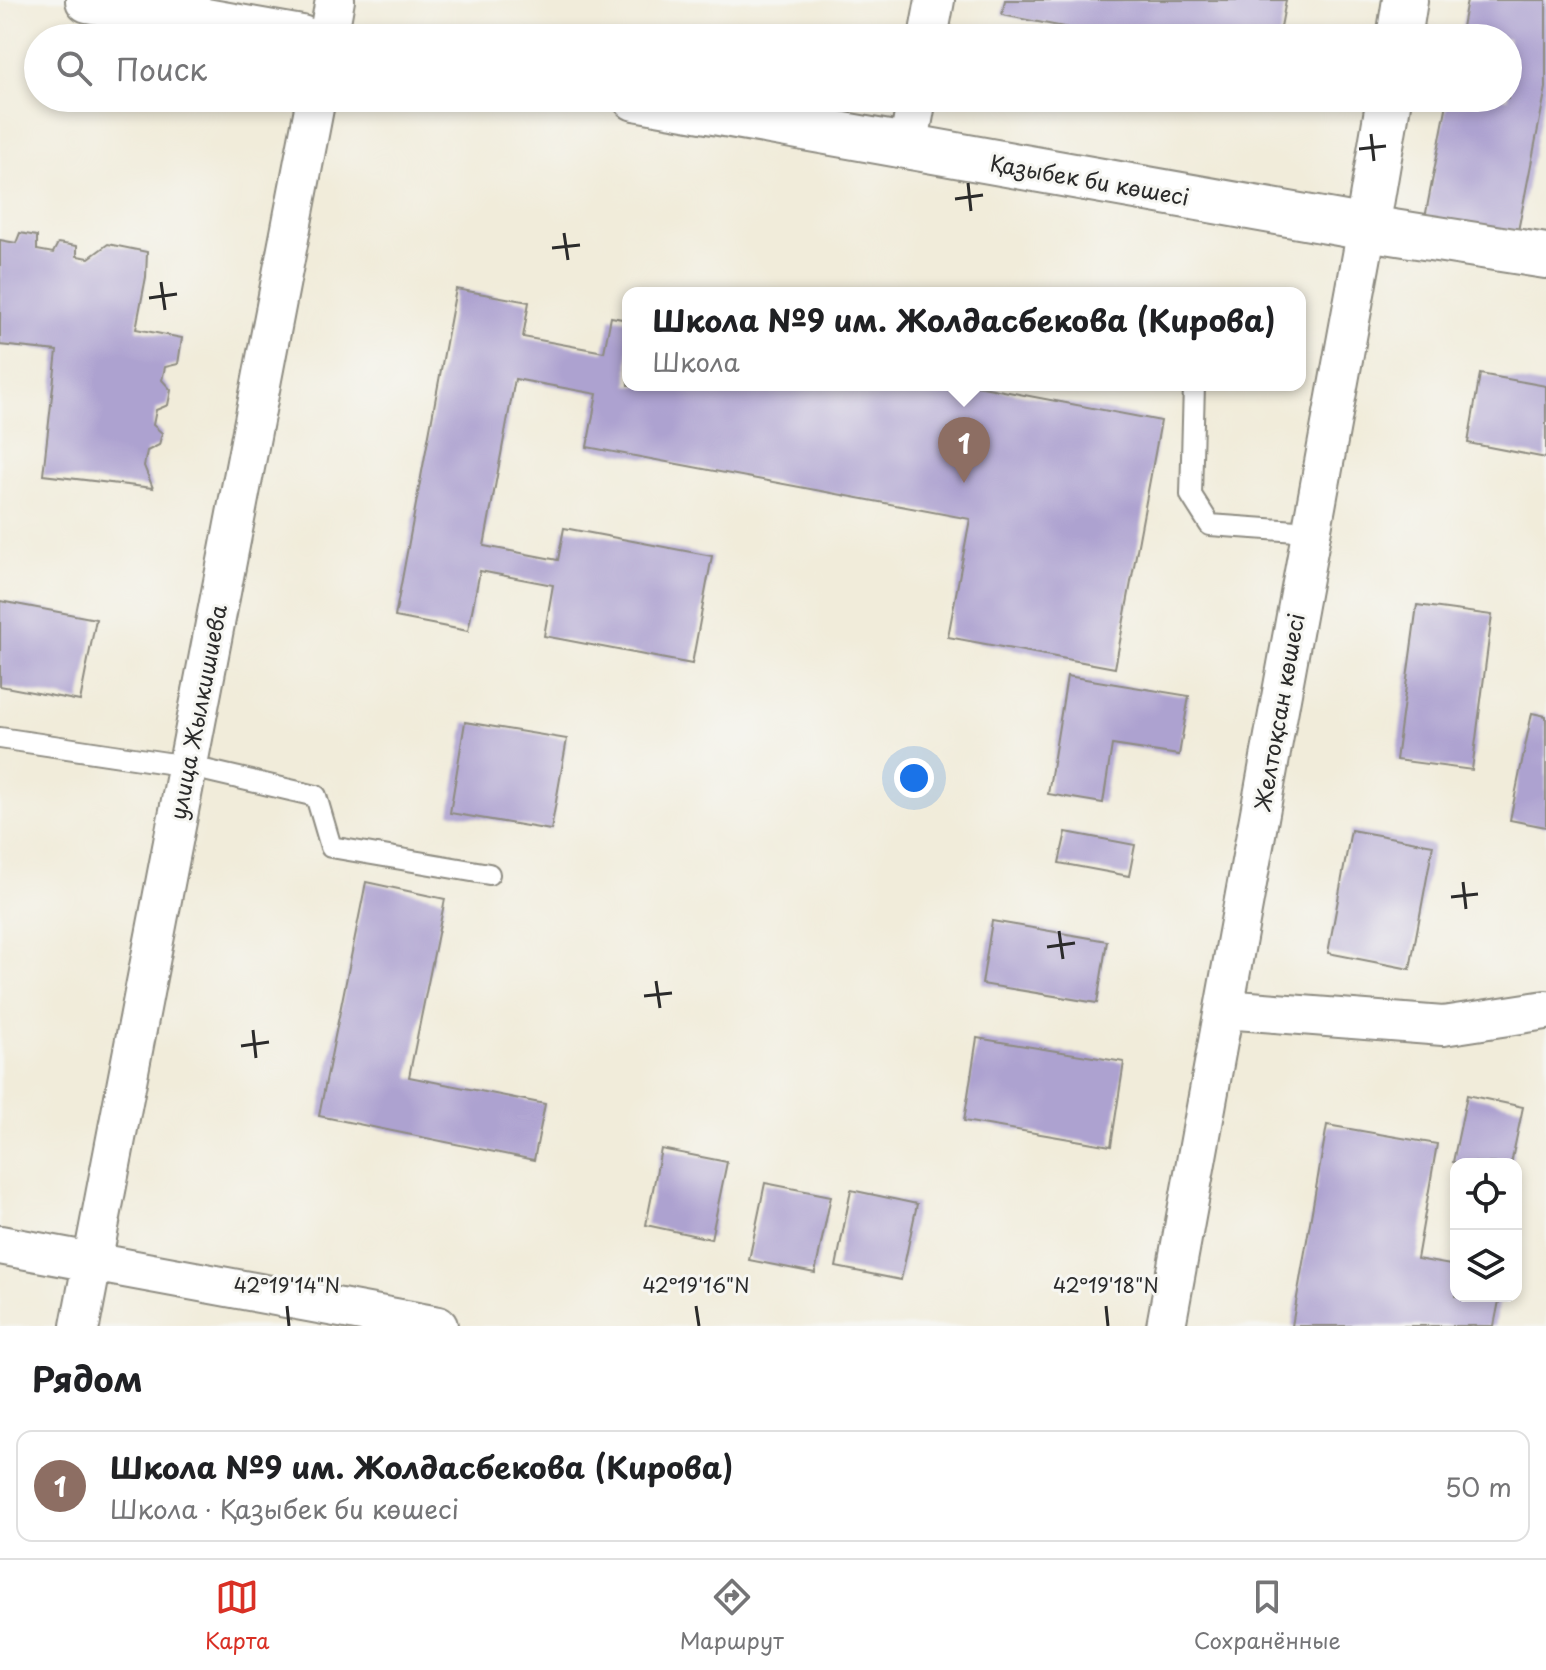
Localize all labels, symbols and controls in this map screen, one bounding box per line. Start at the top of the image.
search box [24,24,1522,112]
icon: search [52,46,96,90]
text: Поиск [116,46,207,91]
street label: Қазыбек би көшесі [988,145,1192,213]
popup [622,287,1306,391]
text: Школа №9 им. Жолдасбекова (Кирова) [652,297,1276,342]
text: Школа [652,342,740,381]
pin: 1 [938,417,990,483]
street label: улица Жылкишиева [160,601,234,822]
street label: Желтоқсан көшесі [1244,610,1312,814]
your location [894,758,934,798]
map controls [1450,1158,1522,1302]
button: locate [1450,1158,1522,1230]
button: layers [1450,1230,1522,1302]
text: 42°19'14"N [234,1270,340,1300]
text: 42°19'16"N [642,1270,750,1300]
text: 42°19'18"N [1053,1270,1159,1300]
text: Рядом [32,1352,143,1404]
text: Школа №9 им. Жолдасбекова (Кирова) [110,1444,733,1489]
text: 1 [54,1467,66,1506]
text: 50 m [1445,1467,1512,1506]
text: Школа · Қазыбек би көшесі [110,1489,459,1528]
tab: Карта [205,1575,270,1656]
tab: Маршрут [680,1575,784,1656]
tab: Сохранённые [1194,1575,1341,1656]

